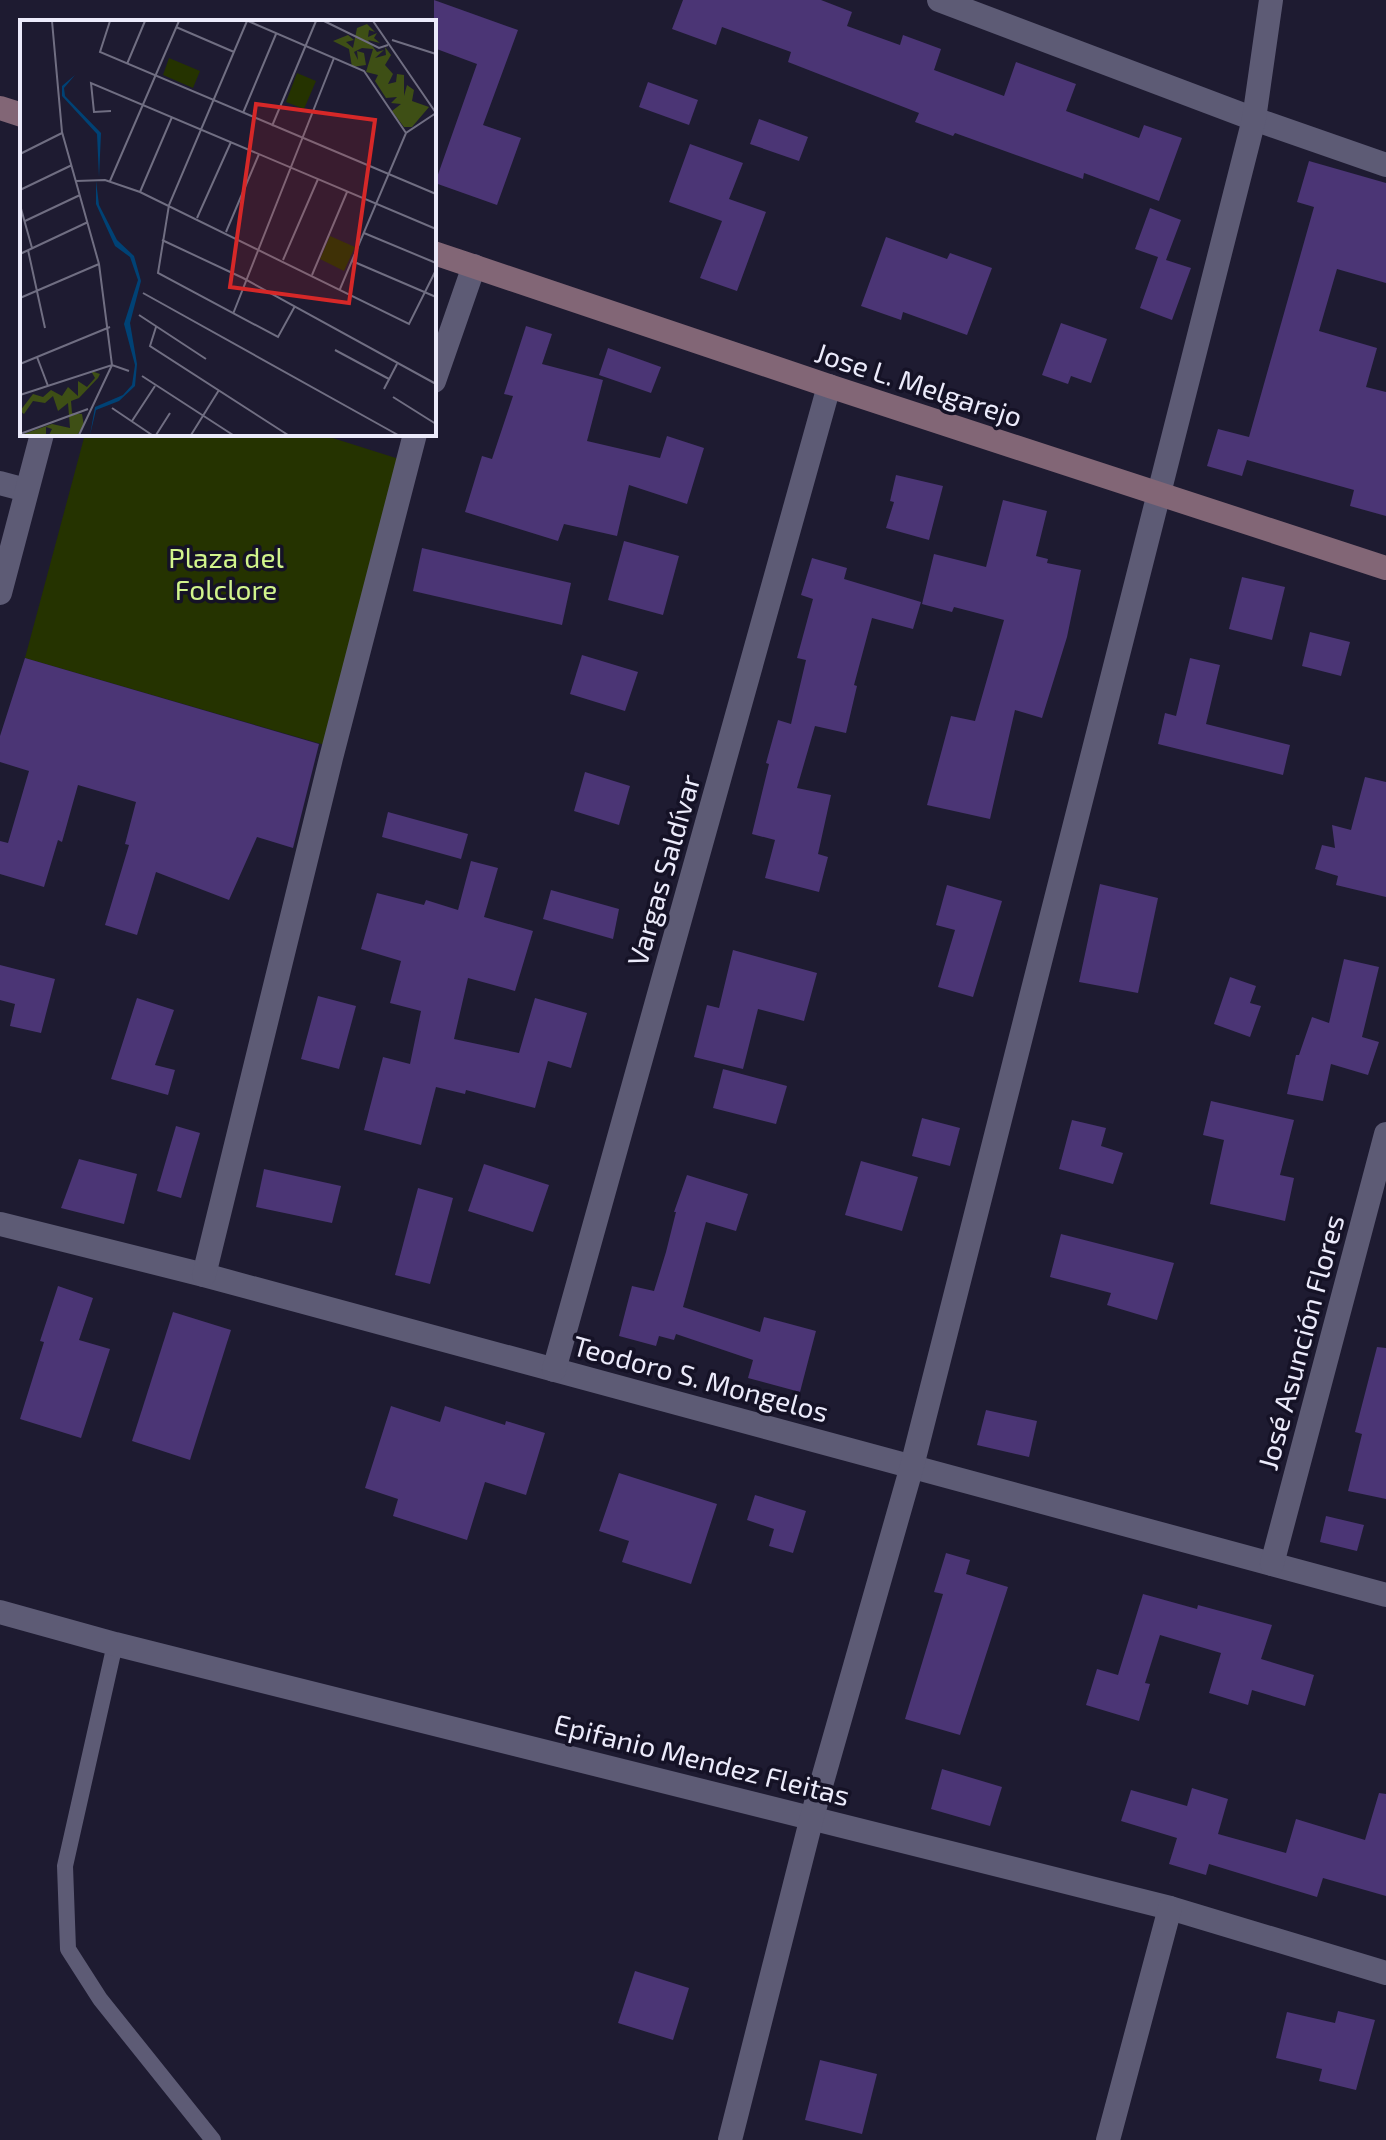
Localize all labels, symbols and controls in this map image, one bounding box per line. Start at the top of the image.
inset map [20,20,436,436]
street label: Jose L. Melgarejo [811,335,1027,433]
park label: Plaza del Folclore [168,540,284,606]
street label: Vargas Saldívar [619,770,707,970]
street label: José Asunción Flores [1250,1211,1350,1473]
street label: Teodoro S. Mongelos [570,1328,832,1428]
street label: Epifanio Mendez Fleitas [551,1706,853,1812]

